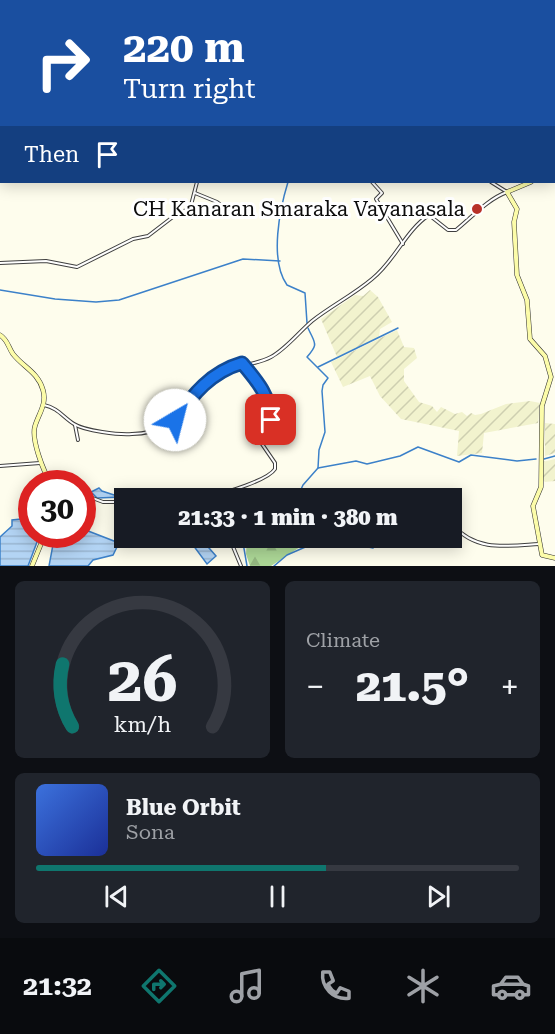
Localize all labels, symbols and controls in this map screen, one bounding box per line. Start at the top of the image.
text: 220 m [123,23,245,72]
icon: right [24,24,102,102]
text: Turn right [123,73,256,105]
icon: arrive [91,138,124,171]
text: Then [24,142,79,167]
place label: CH Kanaran Smaraka Vayanasala [133,197,466,221]
marker: CH Kanaran Smaraka Vayanasala [470,202,484,216]
position arrow [143,388,207,452]
pin [245,394,296,445]
icon: arrive [254,403,287,436]
speed limit sign: 30 [18,470,96,548]
text: 21:33 · 1 min · 380 m [178,505,398,530]
text: Climate [306,628,380,652]
text: 26 [108,643,177,716]
text: 21.5° [356,659,469,712]
text: − [306,667,324,706]
text: + [501,667,519,706]
text: km/h [114,712,171,737]
text: Blue Orbit [126,795,241,820]
text: Sona [126,820,175,844]
icon: previous [100,880,133,913]
icon: pause [261,880,294,913]
icon: next [422,880,455,913]
icon: directions [138,965,180,1007]
icon: music [226,965,268,1007]
icon: phone [314,965,356,1007]
icon: climate [402,965,444,1007]
icon: car [490,965,532,1007]
text: 21:32 [23,970,92,1002]

